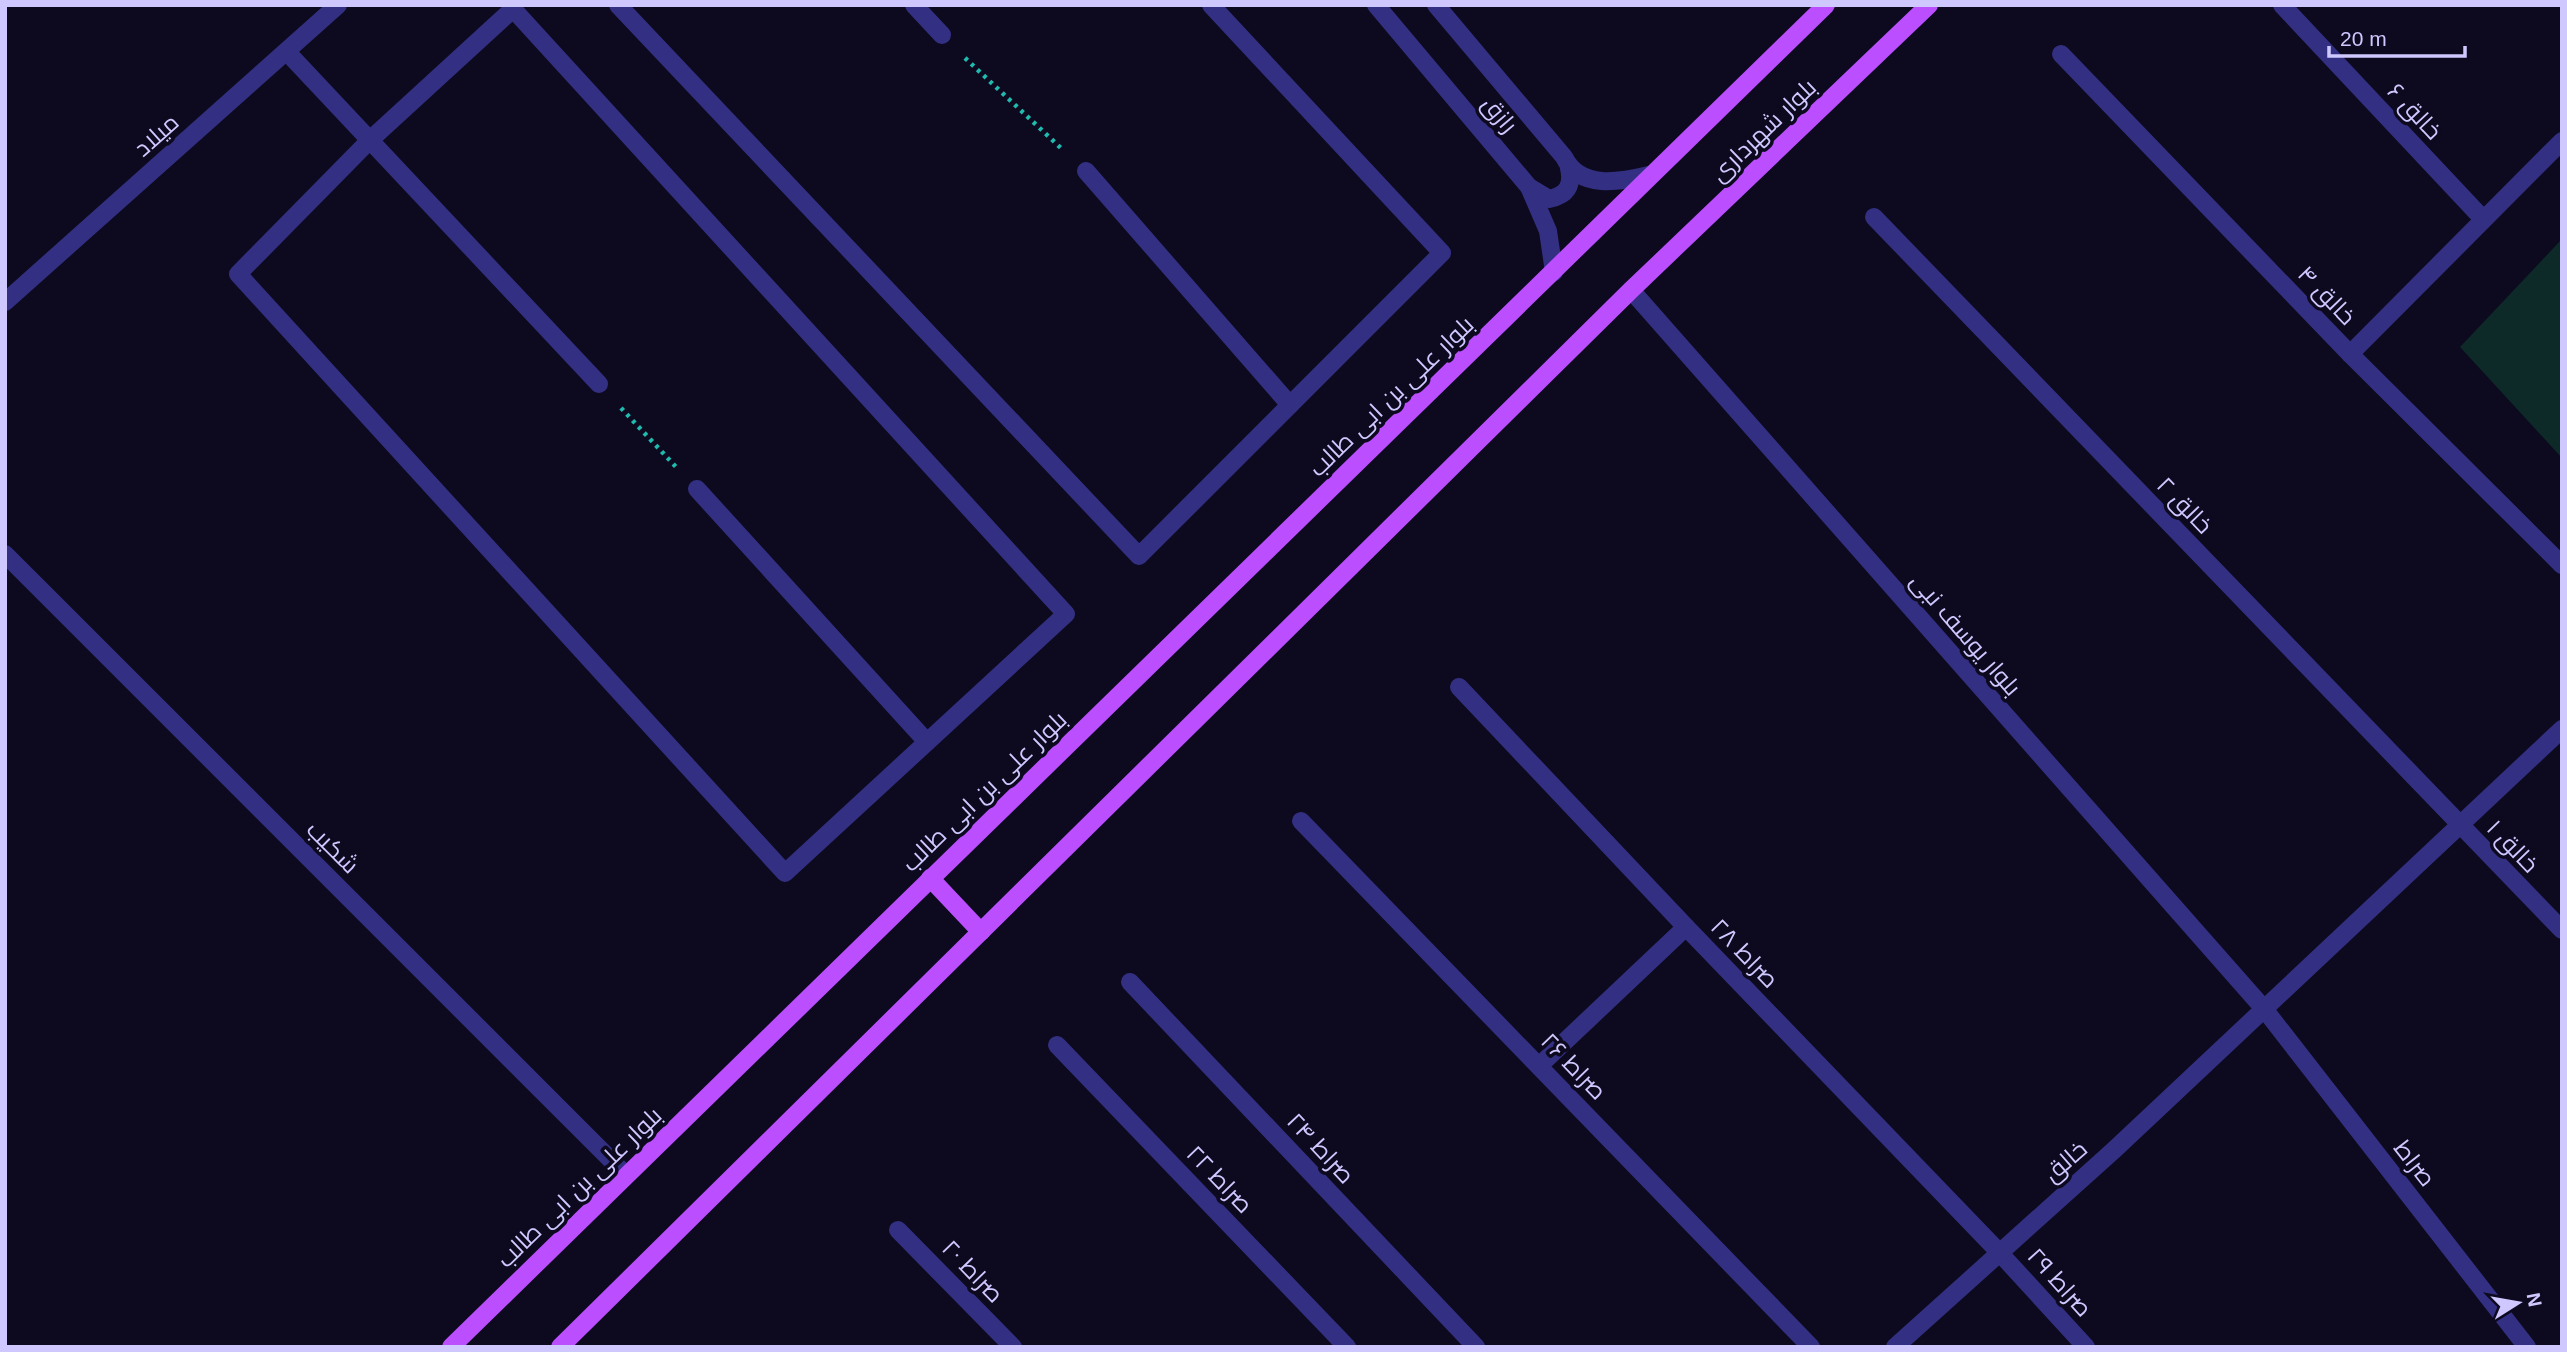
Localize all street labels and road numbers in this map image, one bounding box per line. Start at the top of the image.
street label: بلوار شهرداری [1705,73,1822,188]
street label: خالق ۶ [2381,77,2448,146]
street label: رازق [1475,90,1523,139]
street label: میلاد [128,108,184,162]
street label: خالق ۴ [2291,260,2361,331]
street label: بلوار علی بن ابی طالب [1303,310,1480,482]
street label: خالق ۲ [2150,471,2218,540]
street label: بلوار یوسف نبی [1905,567,2027,702]
street label: بلوار علی بن ابی طالب [896,705,1073,877]
street label: خالق ۱ [2480,814,2544,879]
street label: شکیب [301,815,365,879]
street label: صراط ۲۸ [1706,913,1784,993]
street label: صراط ۲۶ [1536,1027,1612,1105]
street label: بلوار علی بن ابی طالب [491,1101,668,1273]
street label: صراط ۲۴ [1282,1107,1360,1189]
street label: خالق [2038,1135,2093,1189]
street label: صراط [2389,1135,2441,1191]
street label: صراط ۲۲ [1182,1140,1258,1218]
street label: صراط ۲۰ [937,1234,1009,1308]
street label: صراط ۲۹ [2022,1242,2098,1322]

